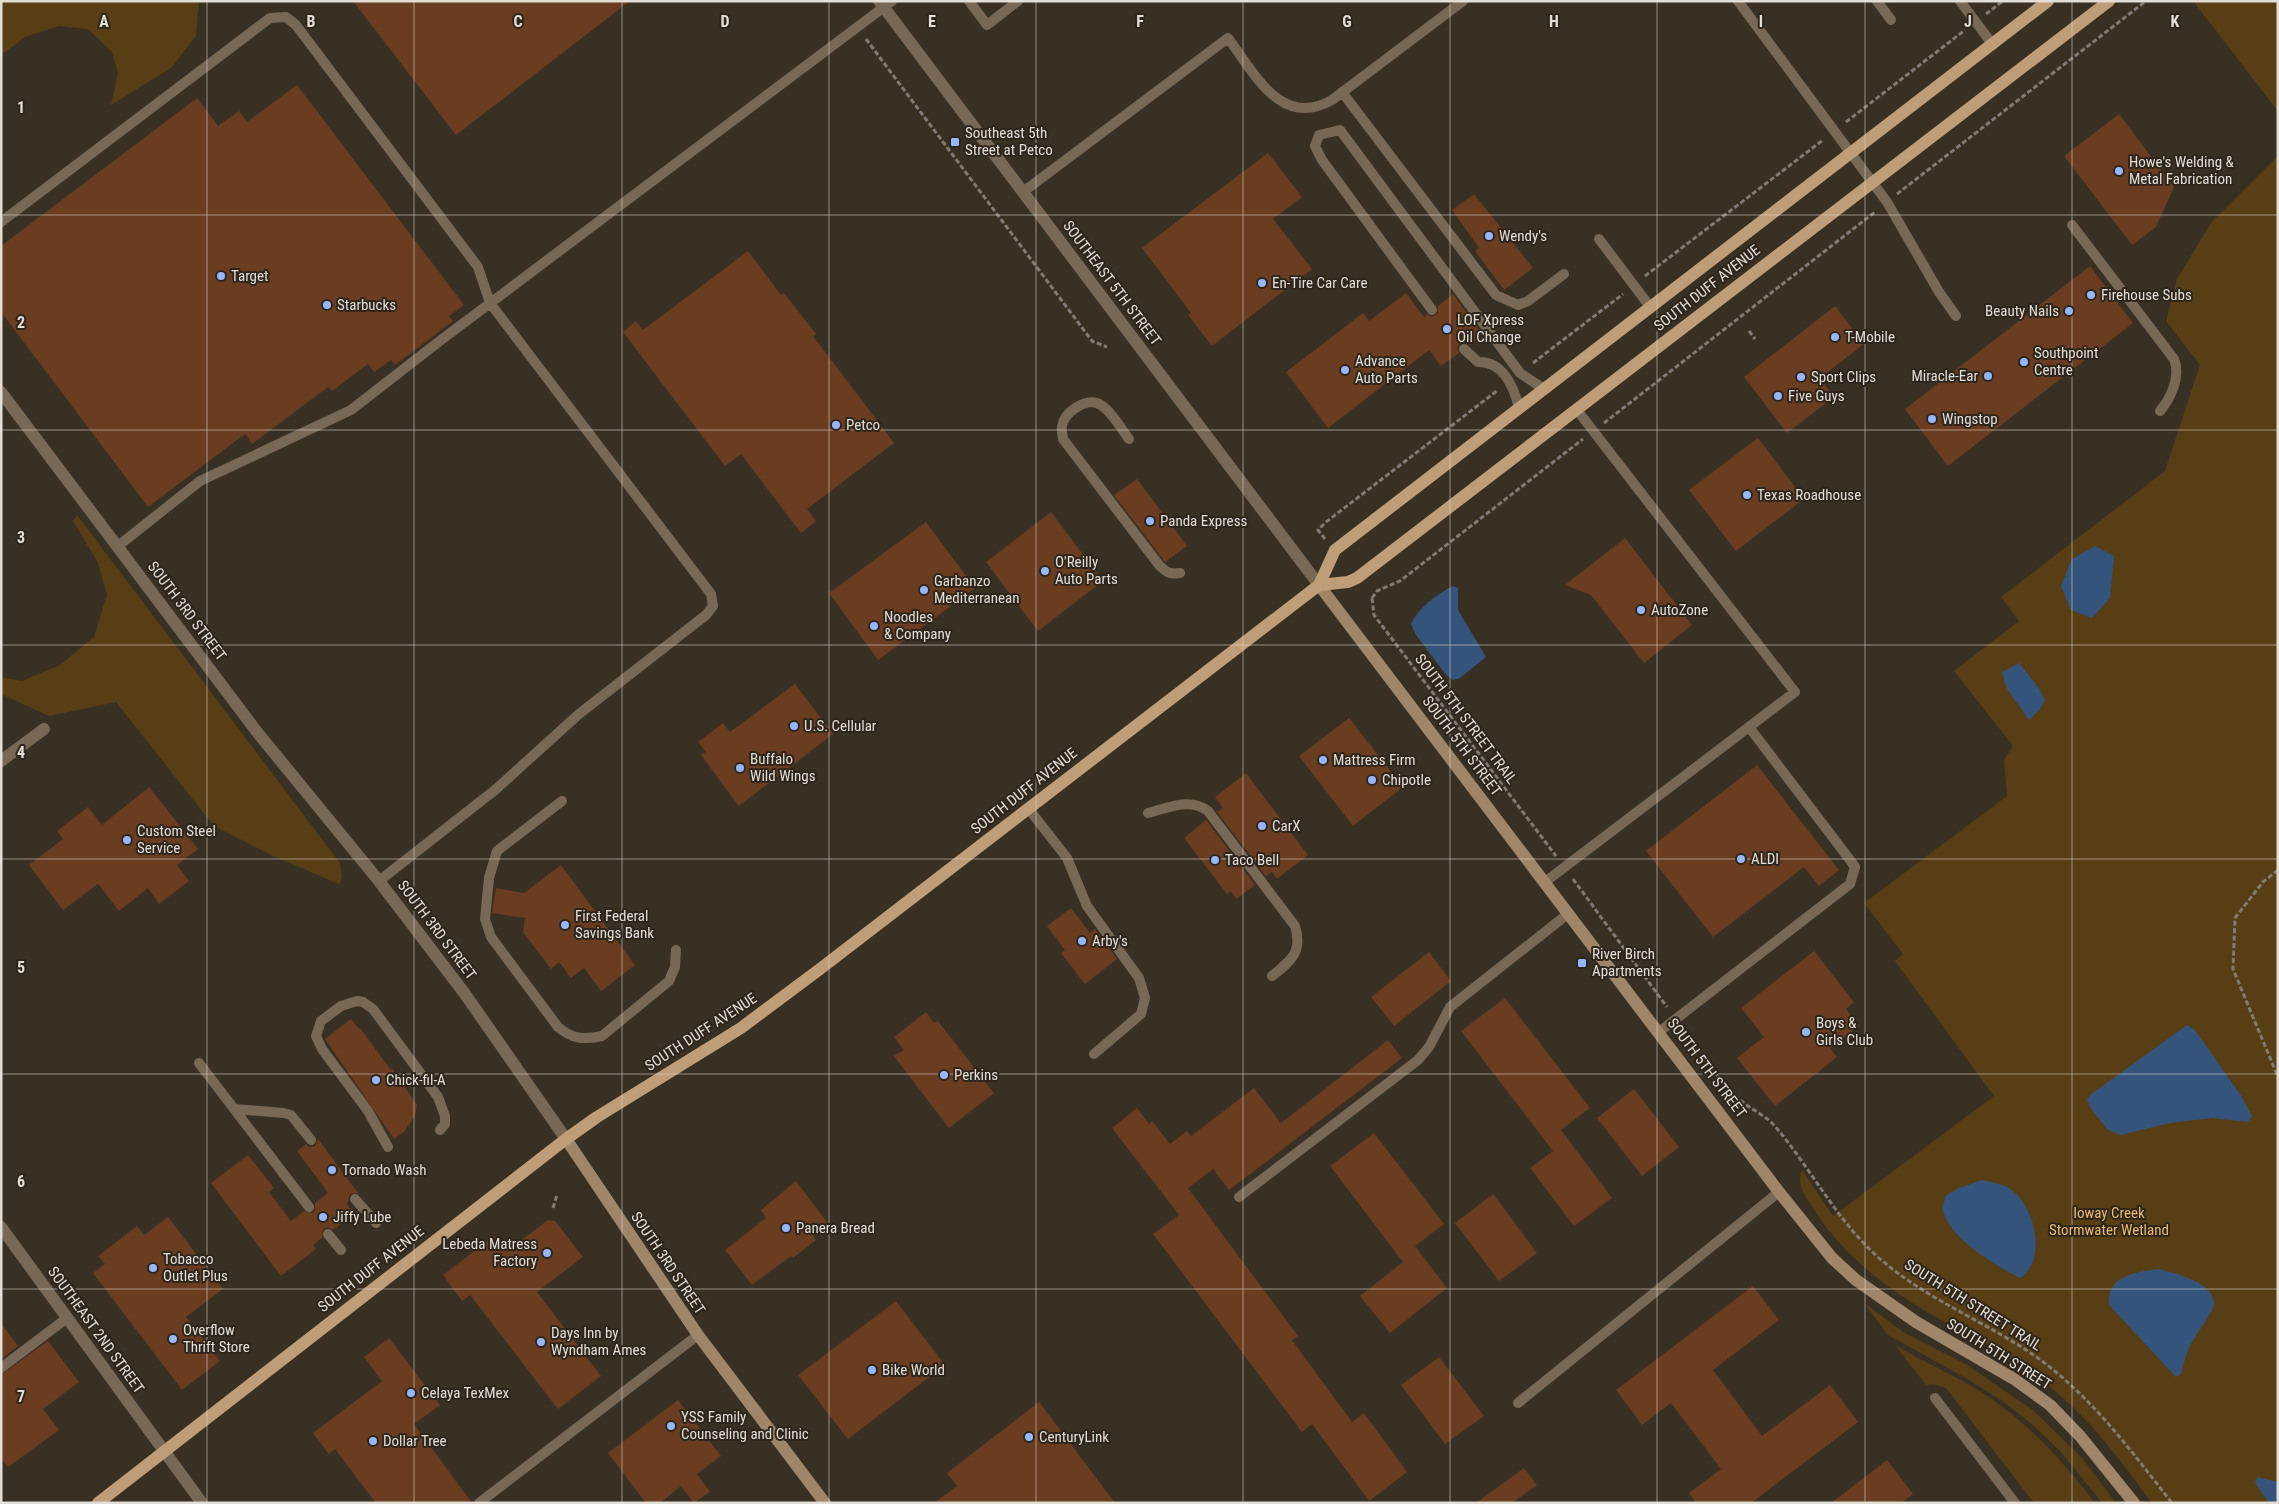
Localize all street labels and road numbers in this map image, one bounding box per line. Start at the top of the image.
street label: SOUTHEAST 5TH STREET [1059,217,1165,349]
street label: SOUTH DUFF AVENUE [1650,241,1764,335]
street label: SOUTH 3RD STREET [144,558,230,664]
street label: SOUTH 5TH STREET TRAIL [1411,650,1521,788]
street label: SOUTH 5TH STREET [1419,693,1505,799]
street label: SOUTH DUFF AVENUE [967,744,1081,838]
street label: SOUTH 3RD STREET [394,877,480,983]
street label: SOUTH DUFF AVENUE [642,989,760,1075]
street label: SOUTH 5TH STREET [1664,1015,1750,1122]
street label: SOUTH 3RD STREET [627,1208,709,1318]
street label: SOUTH DUFF AVENUE [314,1222,428,1316]
street label: SOUTH 5TH STREET TRAIL [1901,1255,2045,1355]
street label: SOUTHEAST 2ND STREET [44,1263,148,1397]
street label: SOUTH 5TH STREET [1943,1315,2055,1393]

